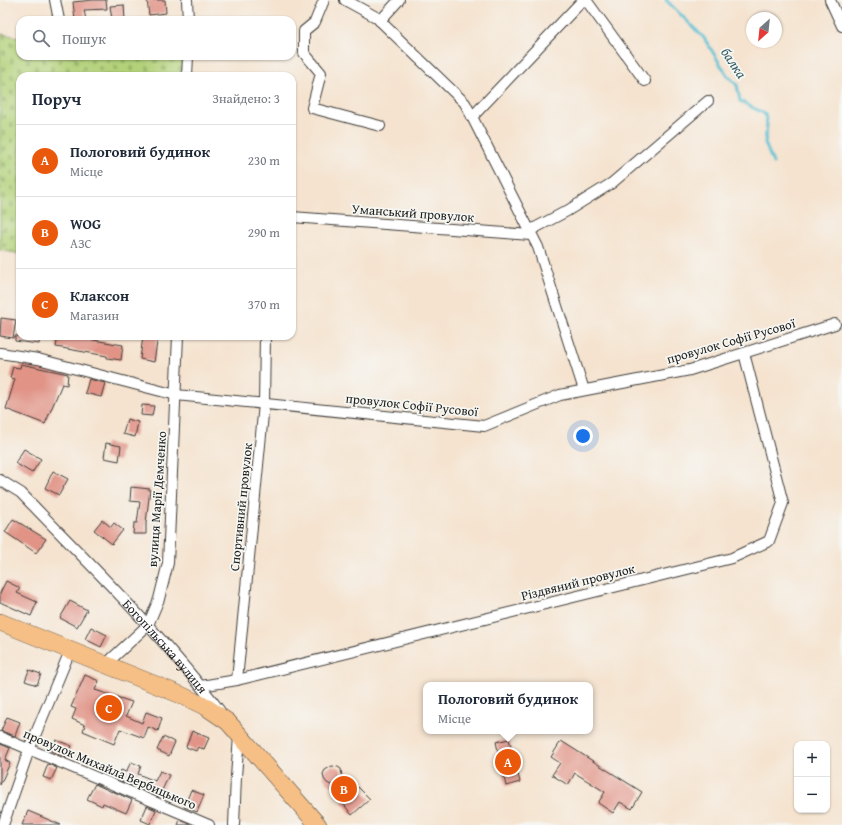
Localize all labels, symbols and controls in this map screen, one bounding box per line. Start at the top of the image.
north arrow [746,12,782,48]
search box [16,16,296,60]
icon: search [30,27,52,49]
text: Пошук [62,28,106,49]
water label: балка [716,44,752,83]
text: Поруч [32,86,81,111]
text: Знайдено: 3 [212,89,280,108]
text: Пологовий будинок [70,141,210,162]
text: A [41,151,49,170]
text: 230 m [248,151,280,170]
text: Місце [70,162,103,181]
street label: Уманський провулок [351,199,475,227]
text: WOG [70,213,101,234]
text: B [41,223,49,242]
text: 290 m [248,223,280,242]
text: АЗС [70,234,92,253]
text: Клаксон [70,285,129,306]
text: C [41,295,49,314]
text: 370 m [248,295,280,314]
text: Магазин [70,306,119,325]
street label: провулок Софії Русової [664,313,798,368]
street label: провулок Софії Русової [345,389,479,421]
your location [573,426,593,446]
street label: вулиця Марії Демченко [143,430,171,568]
street label: Спортивний провулок [225,442,257,572]
street label: Різдвяний провулок [519,559,637,605]
street label: Богопільська вулиця [119,595,212,698]
popup [423,682,593,734]
text: Пологовий будинок [438,688,578,709]
pin: C [96,693,122,723]
text: Місце [438,709,471,728]
street label: провулок Михайла Вербицького [21,724,200,814]
map controls [794,741,830,813]
button: + [794,741,830,777]
pin: A [495,747,521,777]
pin: B [331,774,357,804]
button: − [794,777,830,813]

